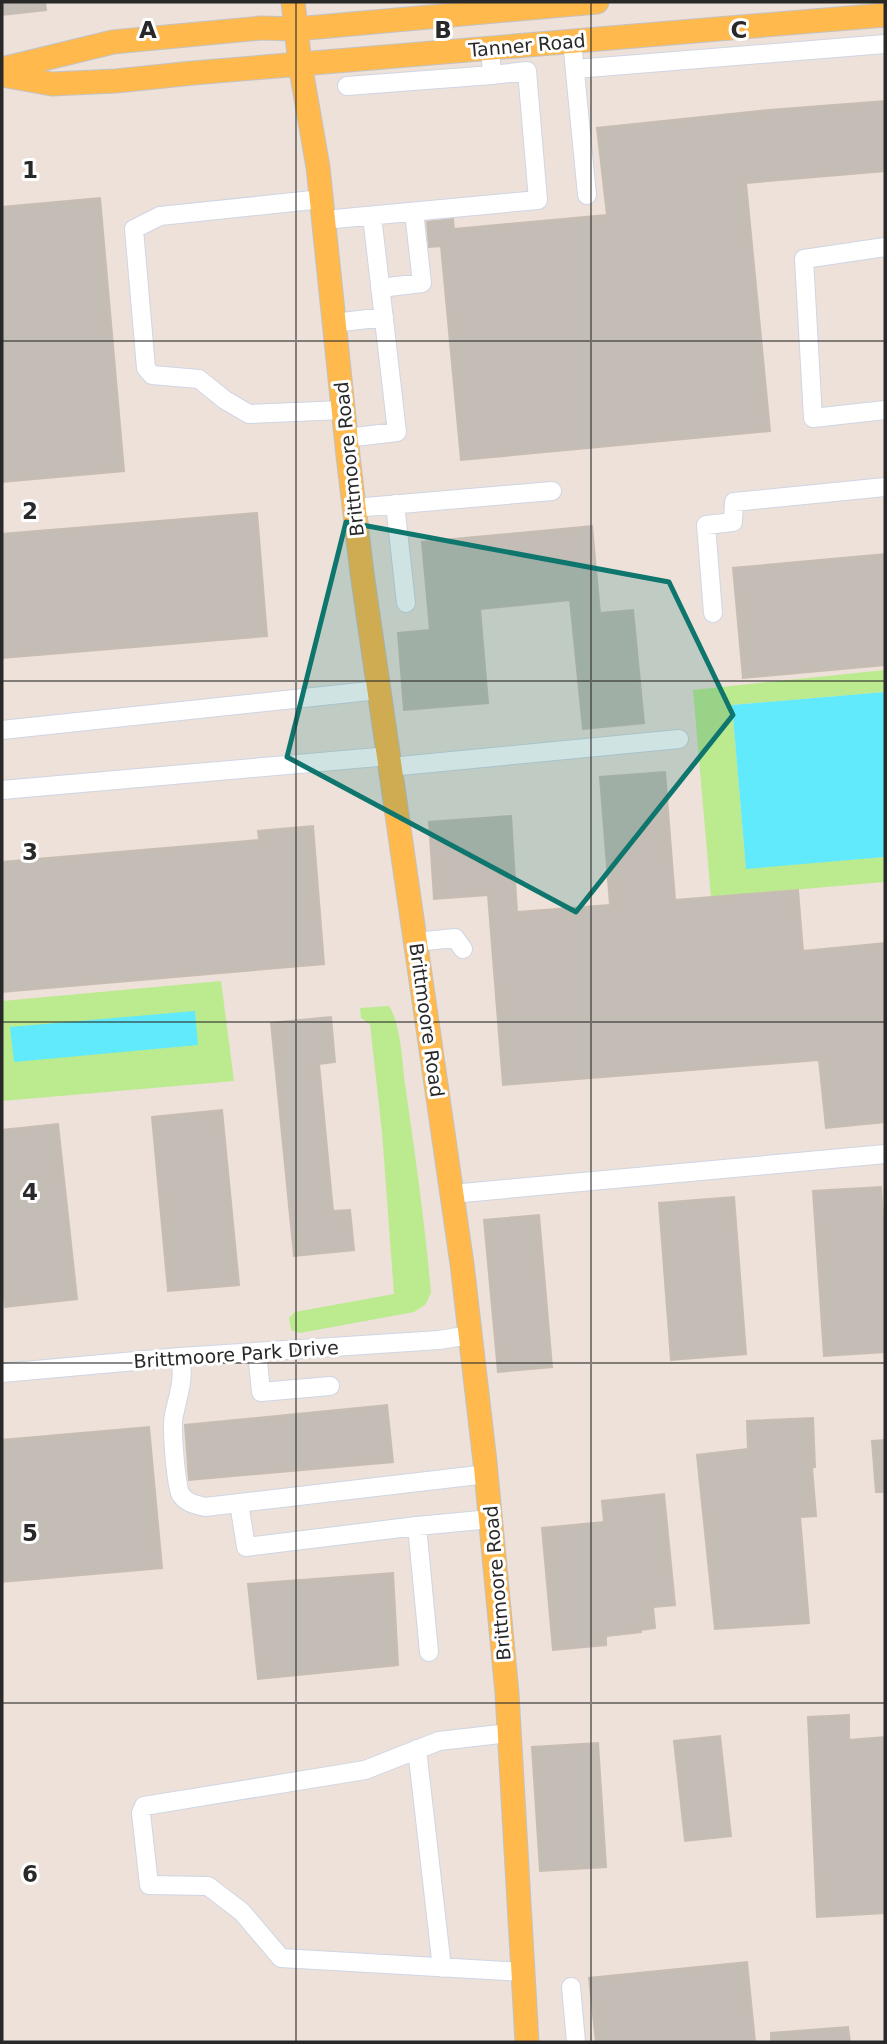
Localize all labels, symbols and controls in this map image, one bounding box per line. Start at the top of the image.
text: A [139,17,157,43]
text: B [434,17,452,43]
text: C [731,17,747,43]
street label: Tanner Road [467,29,586,61]
text: 1 [22,157,38,183]
street label: Brittmoore Road [330,380,368,538]
text: 2 [22,498,38,524]
text: 3 [22,839,38,865]
street label: Brittmoore Road [405,941,449,1099]
text: 4 [22,1179,38,1205]
street label: Brittmoore Park Drive [133,1336,339,1372]
street label: Brittmoore Road [479,1505,515,1661]
text: 5 [22,1520,38,1546]
text: 6 [22,1861,38,1887]

